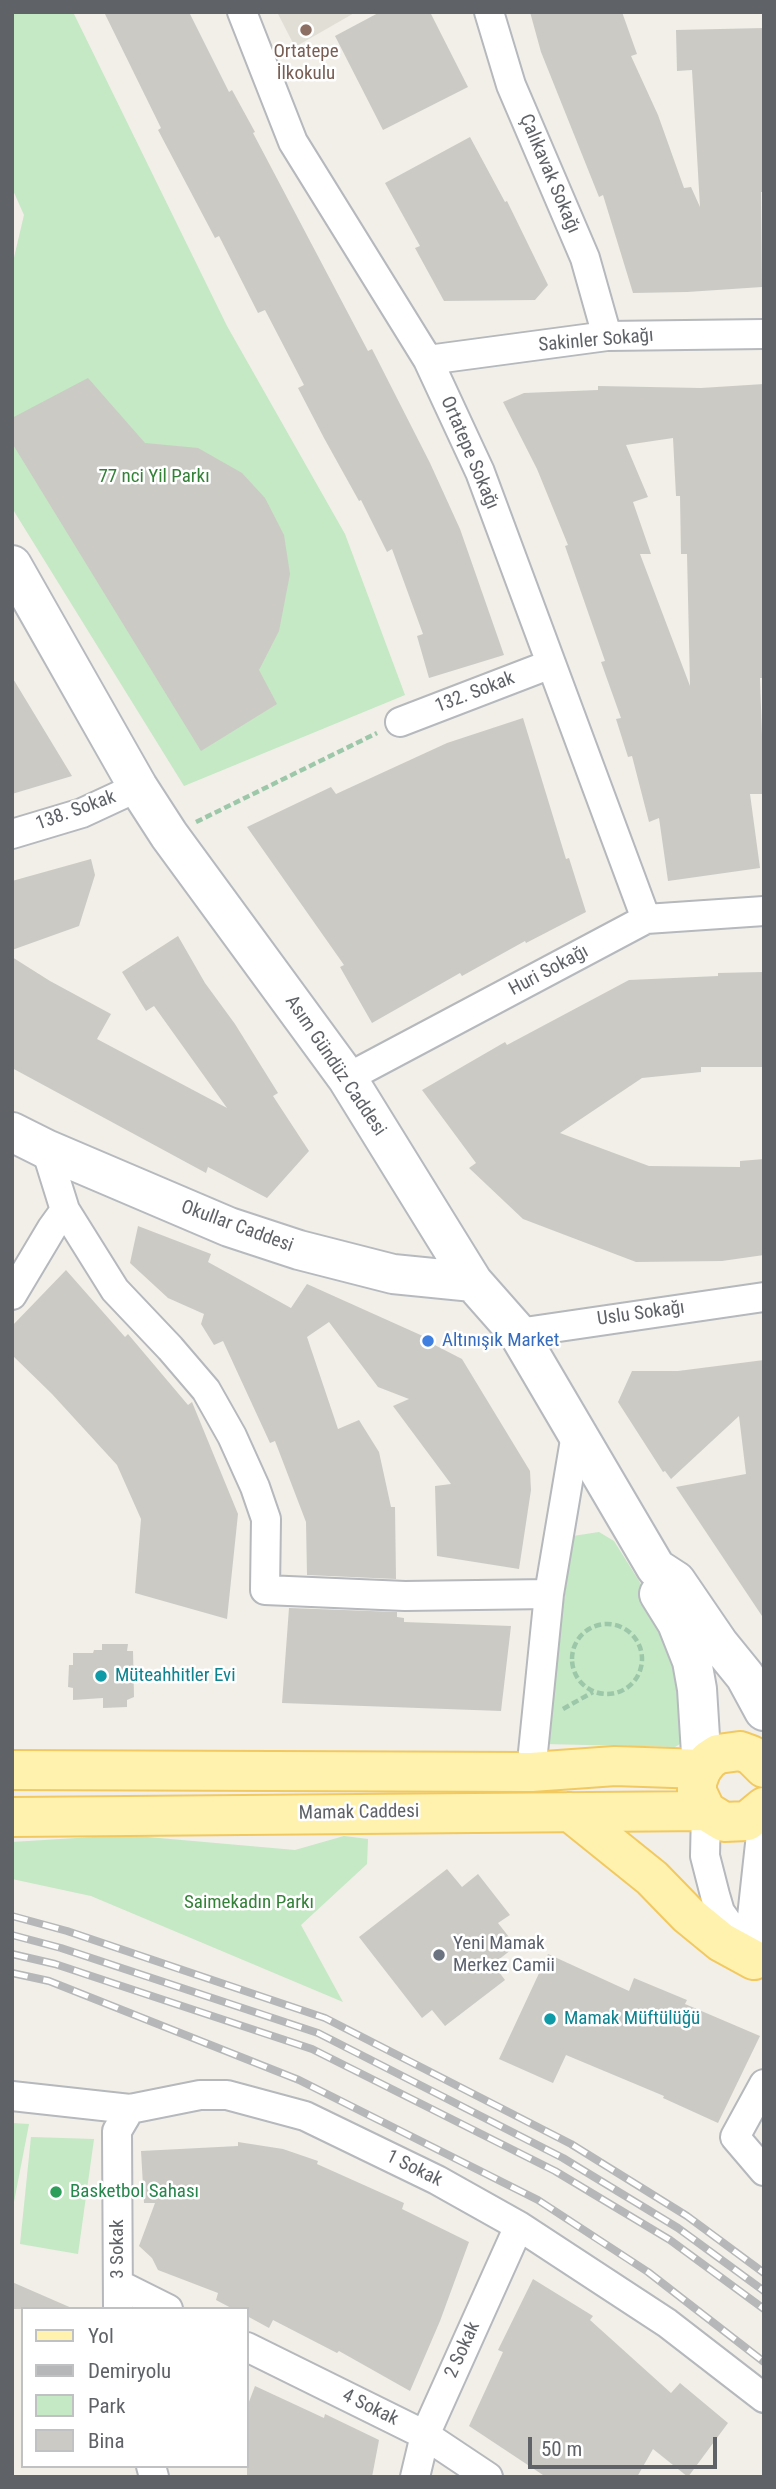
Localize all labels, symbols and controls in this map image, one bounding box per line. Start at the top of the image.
marker: Ortatepe İlkokulu [298,22,314,38]
place label: Ortatepe İlkokulu [273,41,339,85]
street label: Çalıkavak Sokağı [514,111,584,237]
street label: Sakinler Sokağı [538,325,654,357]
street label: Ortatepe Sokağı [435,393,503,513]
park label: 77 nci Yil Parkı [98,466,210,488]
street label: 132. Sokak [432,667,518,719]
street label: 138. Sokak [33,786,119,836]
street label: Huri Sokağı [506,941,592,1001]
street label: Asım Gündüz Caddesi [280,992,390,1140]
street label: Okullar Caddesi [178,1196,296,1258]
street label: Uslu Sokağı [596,1297,686,1331]
place label: Altınışık Market [442,1330,559,1352]
marker: Altınışık Market [420,1333,436,1349]
place label: Müteahhitler Evi [115,1665,236,1687]
marker: Müteahhitler Evi [93,1668,109,1684]
street label: Mamak Caddesi [299,1801,419,1825]
park label: Saimekadın Parkı [184,1892,314,1914]
place label: Yeni Mamak Merkez Camii [453,1933,555,1977]
marker: Yeni Mamak Merkez Camii [431,1947,447,1963]
place label: Mamak Müftülüğü [564,2008,700,2030]
marker: Mamak Müftülüğü [542,2011,558,2027]
street label: 1 Sokak [382,2146,446,2192]
place label: Basketbol Sahası [70,2181,199,2203]
marker: Basketbol Sahası [48,2184,64,2200]
street label: 3 Sokak [107,2219,129,2279]
legend [21,2307,248,2468]
street label: 2 Sokak [441,2318,485,2382]
text: Yol [88,2324,114,2348]
text: Demiryolu [88,2359,171,2383]
street label: 4 Sokak [338,2385,402,2431]
text: Park [88,2394,125,2418]
scale bar [531,2422,720,2466]
text: Bina [88,2429,125,2453]
text: 50 m [541,2437,582,2461]

